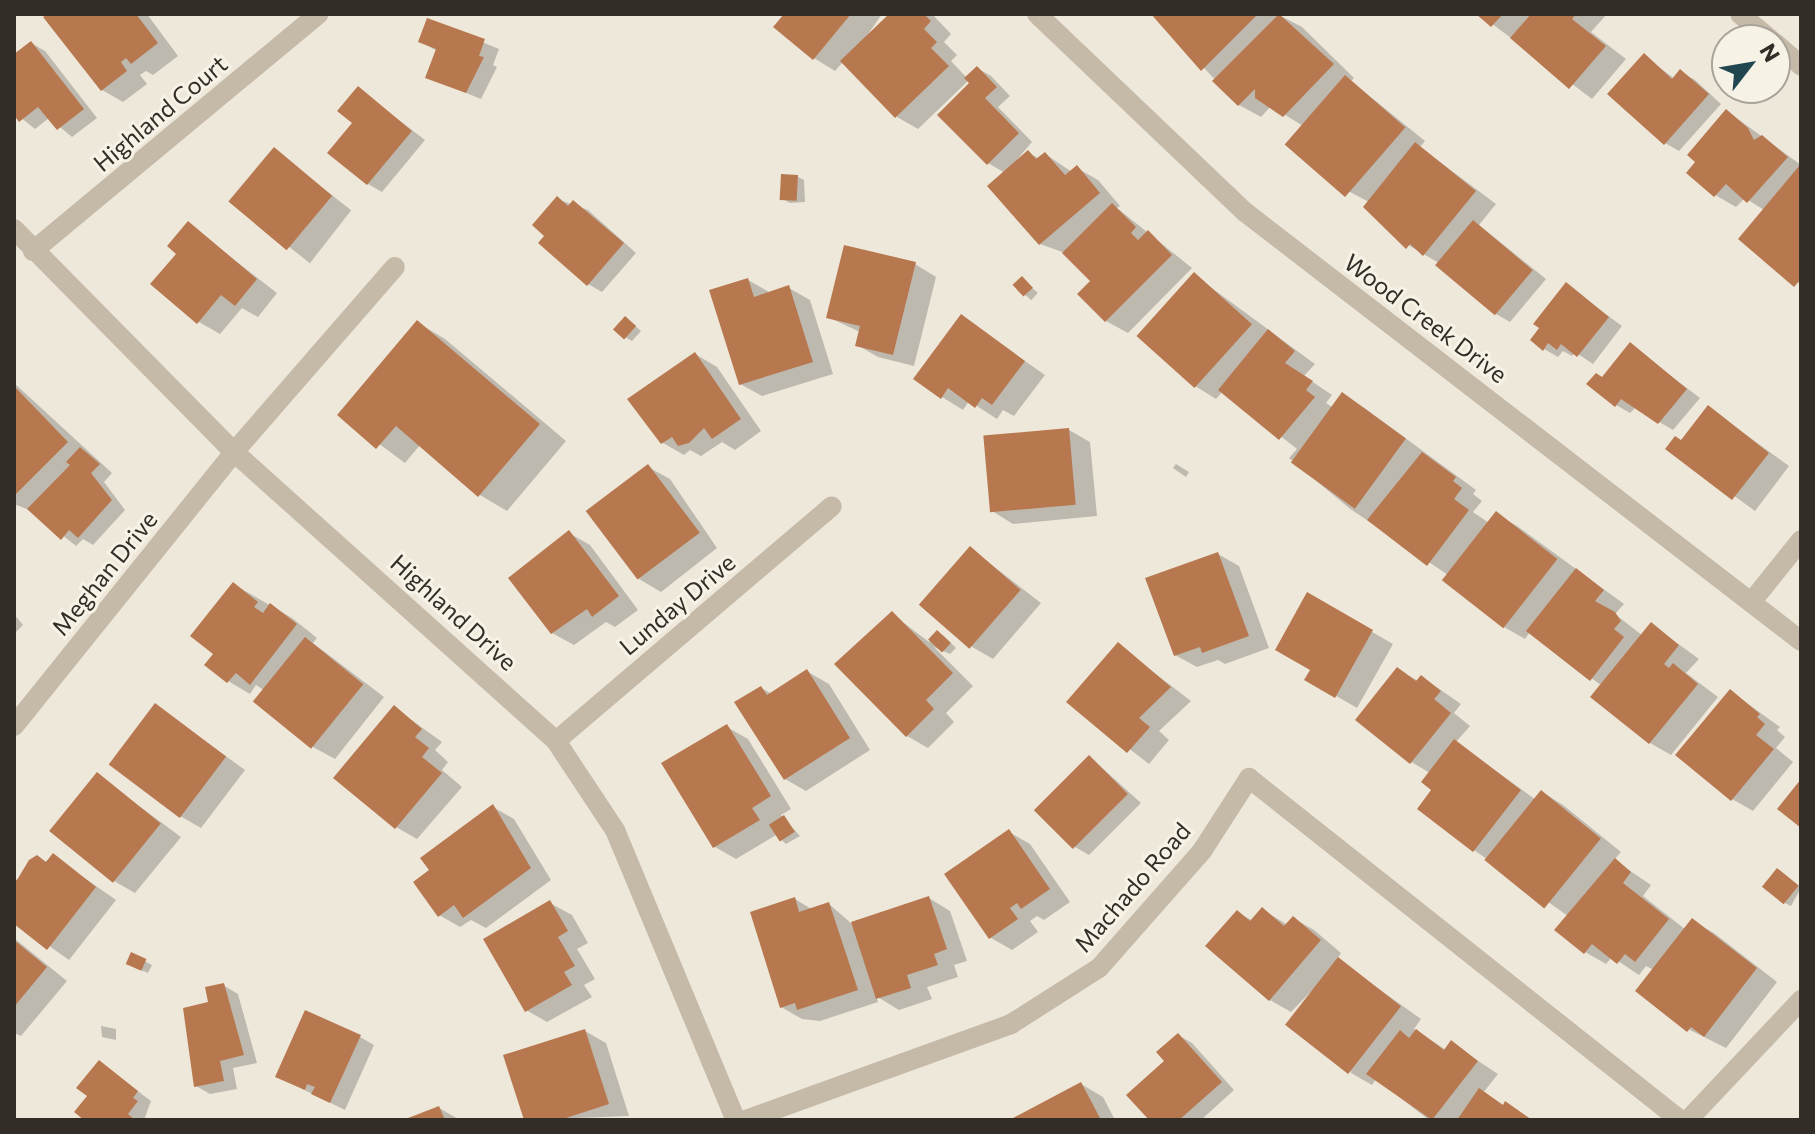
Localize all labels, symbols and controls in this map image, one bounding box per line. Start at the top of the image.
north arrow [1711,24,1791,104]
text: N [1754,38,1786,66]
street label: Highland Court [87,49,233,177]
street label: Wood Creek Drive [1339,247,1513,389]
street label: Meghan Drive [45,505,163,641]
street label: Lunday Drive [613,547,741,661]
street label: Highland Drive [385,548,523,676]
street label: Machado Road [1068,816,1196,958]

